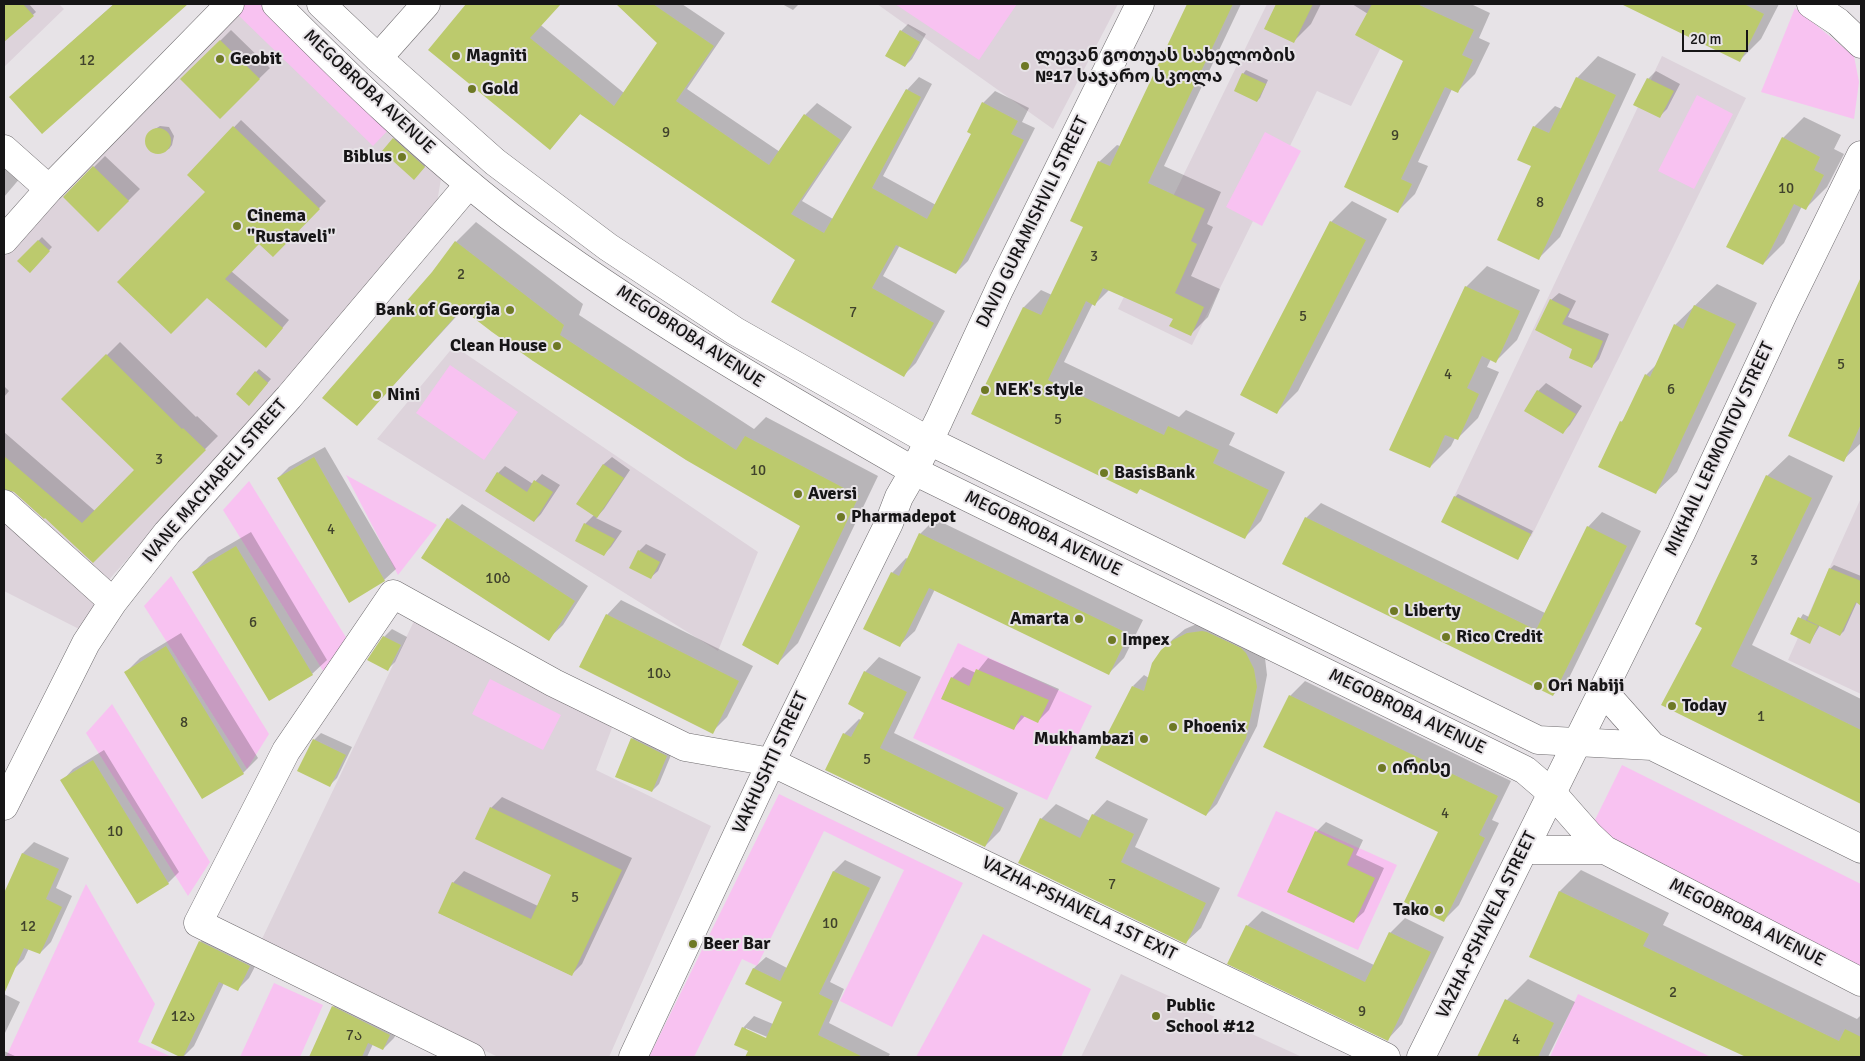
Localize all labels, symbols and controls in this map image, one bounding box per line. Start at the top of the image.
scale bar [1685,20,1751,52]
street label: MEGOBROBA AVENUE [299,25,439,159]
text: 20 m [1690,30,1721,48]
place label: Magniti [466,45,527,67]
place label: ლევან გოთუას სახელობის №17 საჯარო სკოლა [1035,45,1295,88]
place label: Geobit [230,48,282,70]
marker: Magniti [450,50,462,62]
house number: 12 [79,52,95,70]
marker: Geobit [214,53,226,65]
marker: ლევან გოთუას სახელობის №17 საჯარო სკოლა [1019,60,1031,72]
place label: Gold [482,78,518,100]
marker: Gold [466,83,478,95]
street label: DAVID GURAMISHVILI STREET [972,113,1094,331]
house number: 9 [662,124,670,142]
house number: 9 [1391,127,1399,145]
place label: Biblus [343,146,392,168]
marker: Biblus [396,151,408,163]
house number: 10 [1778,180,1794,198]
house number: 8 [1536,194,1544,212]
place label: Cinema "Rustaveli" [247,205,336,248]
marker: Cinema "Rustaveli" [231,220,243,232]
house number: 3 [1090,248,1098,266]
house number: 2 [457,266,465,284]
street label: MEGOBROBA AVENUE [612,281,768,393]
place label: Bank of Georgia [375,299,500,321]
marker: Bank of Georgia [504,304,516,316]
house number: 7 [849,304,857,322]
house number: 5 [1299,308,1307,326]
place label: Clean House [450,335,547,357]
street label: MIKHAIL LERMONTOV STREET [1661,339,1779,559]
marker: Clean House [551,340,563,352]
house number: 5 [1837,356,1845,374]
house number: 4 [1444,366,1452,384]
place label: NEK's style [995,379,1083,401]
house number: 6 [1667,381,1675,399]
place label: Nini [387,384,420,406]
marker: NEK's style [979,384,991,396]
marker: Nini [371,389,383,401]
street label: IVANE MACHABELI STREET [138,395,292,567]
house number: 5 [1054,411,1062,429]
house number: 3 [155,451,163,469]
house number: 10 [750,462,766,480]
place label: BasisBank [1114,462,1195,484]
marker: BasisBank [1098,467,1110,479]
place label: Aversi [808,483,857,505]
street label: MEGOBROBA AVENUE [961,487,1125,581]
marker: Aversi [792,488,804,500]
place label: Pharmadepot [851,506,956,528]
marker: Pharmadepot [835,511,847,523]
house number: 4 [327,521,335,539]
house number: 3 [1750,552,1758,570]
house number: 10ბ [485,570,511,588]
place label: Liberty [1404,600,1461,622]
marker: Liberty [1388,605,1400,617]
place label: Amarta [1010,608,1069,630]
marker: Amarta [1073,613,1085,625]
house number: 6 [249,614,257,632]
place label: Rico Credit [1456,626,1543,648]
place label: Impex [1122,629,1170,651]
marker: Rico Credit [1440,631,1452,643]
marker: Impex [1106,634,1118,646]
house number: 10ა [647,665,671,683]
street label: MEGOBROBA AVENUE [1325,665,1489,759]
place label: Ori Nabiji [1548,675,1624,697]
marker: Ori Nabiji [1532,680,1544,692]
street label: VAKHUSHTI STREET [729,689,813,837]
place label: Today [1682,695,1727,717]
marker: Today [1666,700,1678,712]
house number: 1 [1757,708,1765,726]
house number: 8 [180,714,188,732]
place label: Phoenix [1183,716,1246,738]
marker: Phoenix [1167,721,1179,733]
place label: Mukhambazi [1034,728,1134,750]
marker: Mukhambazi [1138,733,1150,745]
house number: 5 [863,751,871,769]
place label: ირისე [1392,757,1451,779]
marker: ირისე [1376,762,1388,774]
house number: 4 [1441,805,1449,823]
house number: 10 [107,823,123,841]
street label: VAZHA-PSHAVELA STREET [1432,828,1542,1022]
street label: VAZHA-PSHAVELA 1ST EXIT [978,852,1180,966]
street label: MEGOBROBA AVENUE [1665,874,1829,972]
house number: 7 [1108,876,1116,894]
house number: 5 [571,889,579,907]
place label: Tako [1393,899,1429,921]
marker: Tako [1433,904,1445,916]
house number: 10 [822,915,838,933]
house number: 12 [20,918,36,936]
place label: Beer Bar [703,933,770,955]
marker: Beer Bar [687,938,699,950]
house number: 2 [1669,984,1677,1002]
place label: Public School #12 [1166,995,1255,1038]
house number: 9 [1358,1003,1366,1021]
house number: 12ა [171,1008,195,1026]
marker: Public School #12 [1150,1010,1162,1022]
house number: 7ა [346,1027,362,1045]
house number: 4 [1512,1031,1520,1049]

